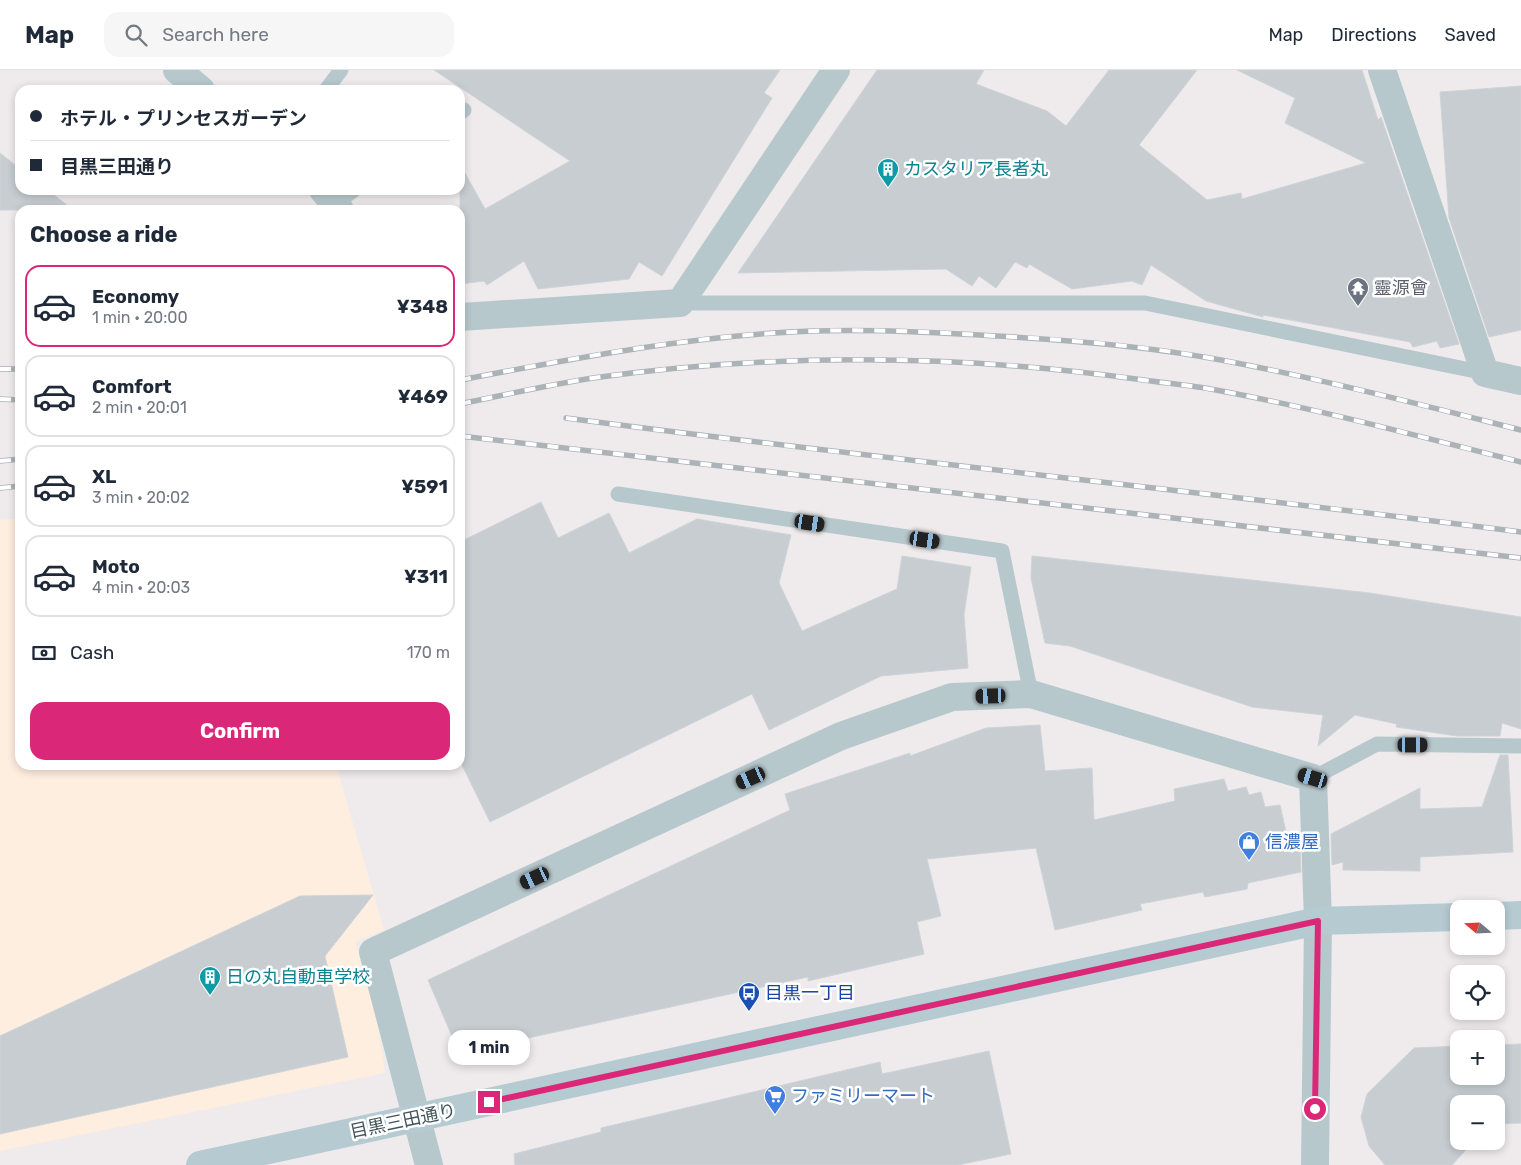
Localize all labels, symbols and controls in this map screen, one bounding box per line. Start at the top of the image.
search box [104,12,454,57]
text: Map [25,21,74,49]
icon: search [122,21,150,49]
text: Search here [162,23,269,46]
text: Map [1268,24,1303,46]
text: Directions [1331,24,1417,46]
text: Saved [1445,24,1496,46]
text: ホテル・プリンセスガーデン [60,107,307,130]
text: 目黒三田通り [60,155,174,178]
building icon: カスタリア長者丸 [876,157,900,188]
place label: カスタリア長者丸 [904,158,1048,180]
text: Choose a ride [30,221,177,248]
temple icon: 靈源會 [1346,276,1370,307]
place label: 靈源會 [1374,277,1428,299]
icon: car [32,284,77,329]
text: Economy [92,285,179,308]
text: ¥348 [397,295,448,318]
text: 1 min · 20:00 [92,308,188,327]
icon: car [32,374,77,419]
text: Comfort [92,375,172,398]
text: ¥469 [397,385,448,408]
text: 2 min · 20:01 [92,398,187,417]
icon: car [32,464,77,509]
text: XL [92,465,116,488]
text: ¥591 [401,475,448,498]
text: 3 min · 20:02 [92,488,190,507]
car [794,513,825,533]
car [909,530,940,550]
icon: car [32,554,77,599]
text: Moto [92,555,140,578]
text: ¥311 [404,565,448,588]
text: 4 min · 20:03 [92,578,190,597]
icon: cash [30,639,58,667]
text: Cash [70,641,114,664]
text: 170 m [407,643,450,662]
car [975,688,1006,704]
button: Confirm [30,702,450,760]
car [1398,738,1428,753]
car [734,765,767,791]
car [1296,766,1329,790]
shop icon: 信濃屋 [1237,830,1261,861]
place label: 信濃屋 [1265,831,1319,853]
car [518,865,551,891]
north arrow [1450,900,1505,955]
map controls [1450,900,1505,1150]
building icon: 日の丸自動車学校 [198,965,222,996]
button: locate [1450,965,1505,1020]
place label: 日の丸自動車学校 [226,966,370,988]
bus stop icon: 目黒一丁目 [737,981,761,1012]
place label: 目黒一丁目 [765,982,855,1004]
callout: 1 min [448,1030,530,1064]
button: + [1450,1030,1505,1085]
text: 1 min [469,1038,509,1057]
supermarket icon: ファミリーマート [763,1084,787,1115]
place label: ファミリーマート [791,1085,935,1107]
route end [478,1091,500,1113]
button: − [1450,1095,1505,1150]
route start [1304,1098,1326,1120]
street label: 目黒三田通り [348,1099,458,1143]

